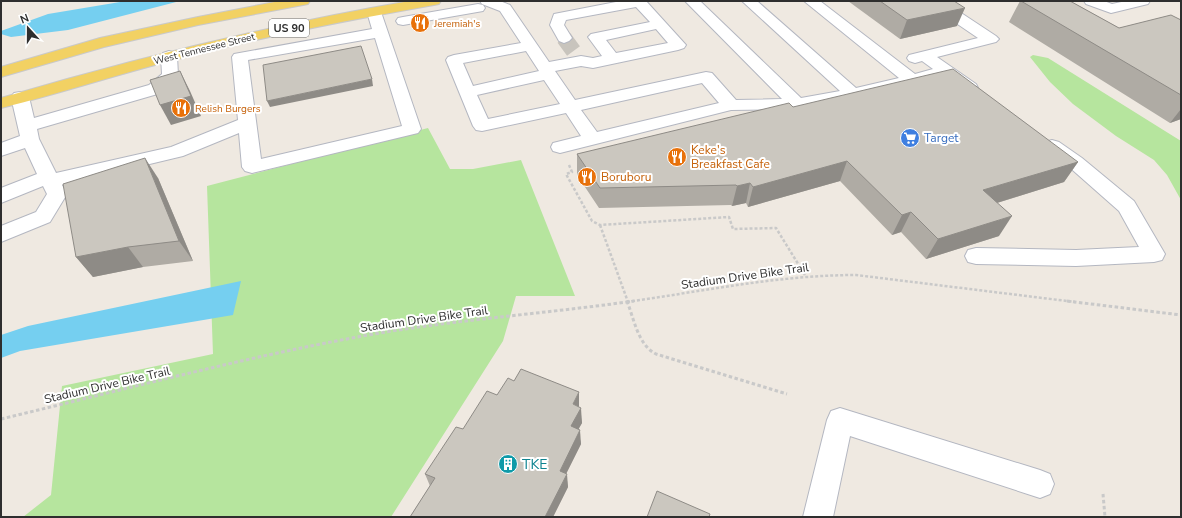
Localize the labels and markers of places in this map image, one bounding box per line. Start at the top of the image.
restaurant icon: Jeremiah's [409,12,431,34]
place label: Jeremiah's [433,17,480,31]
restaurant icon: Relish Burgers [170,97,192,119]
place label: Relish Burgers [195,102,261,116]
supermarket icon: Target [899,127,921,149]
place label: Target [924,130,959,146]
place label: Keke's Breakfast Cafe [691,142,770,172]
restaurant icon: Keke's Breakfast Cafe [666,146,688,168]
restaurant icon: Boruboru [576,166,598,188]
place label: Boruboru [601,169,652,185]
building icon: TKE [497,453,519,475]
place label: TKE [522,455,547,474]

